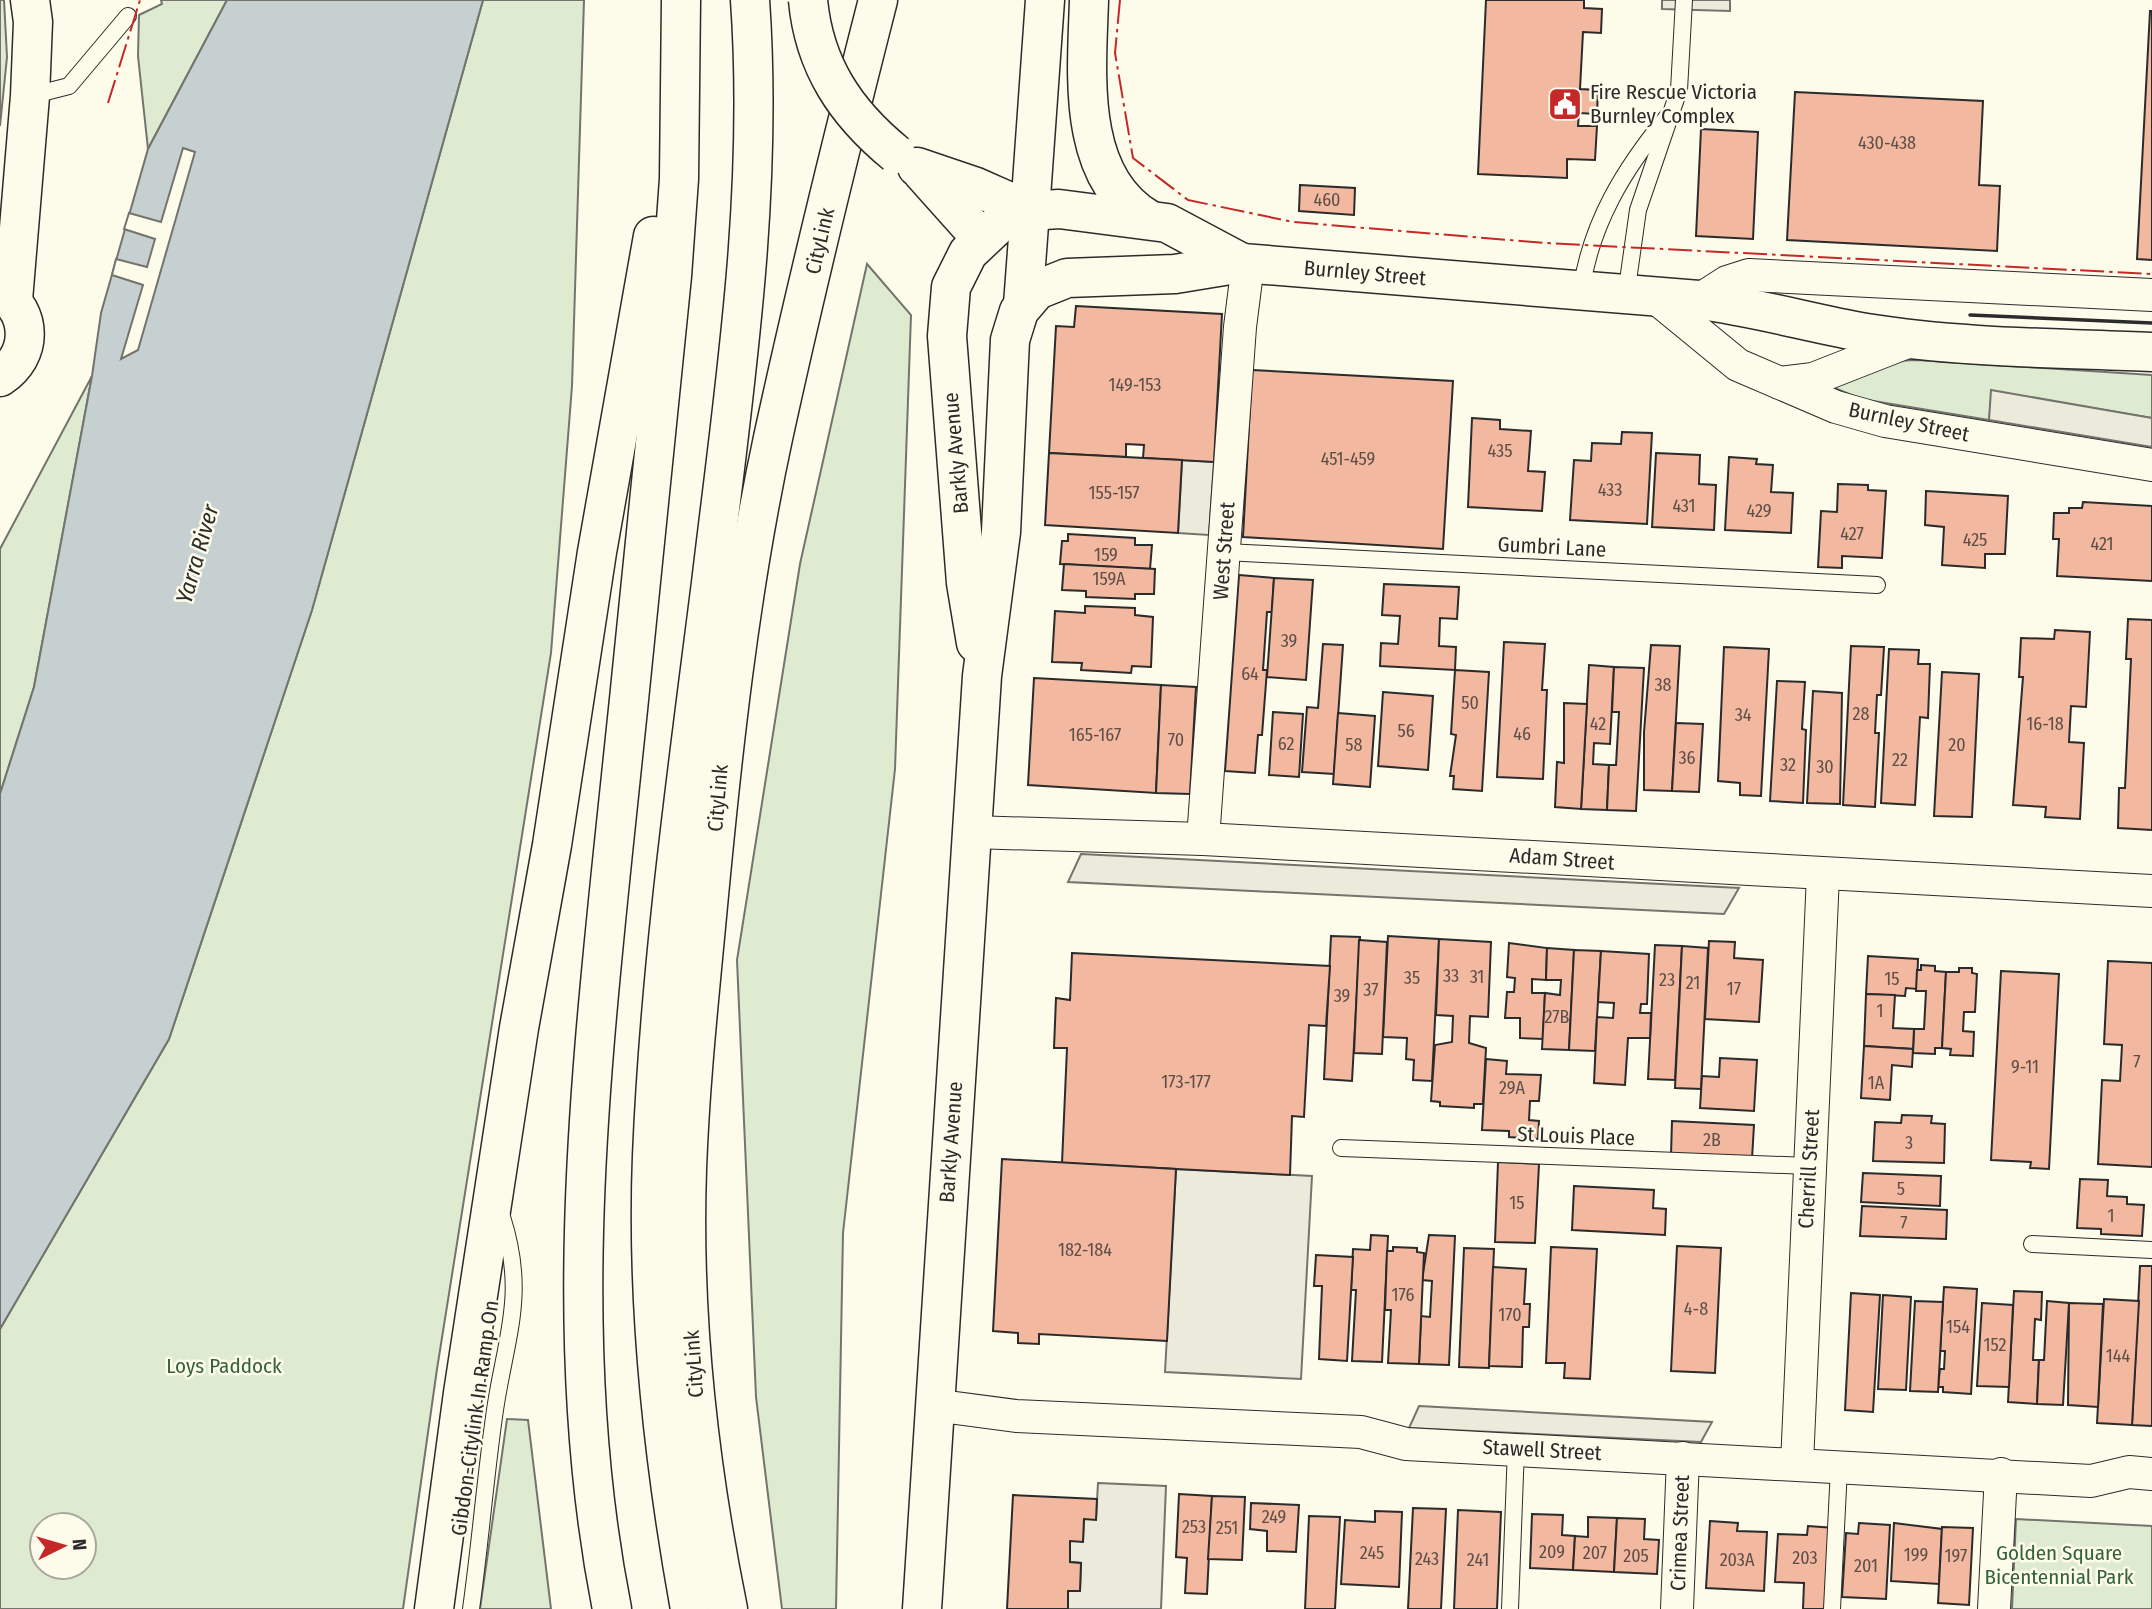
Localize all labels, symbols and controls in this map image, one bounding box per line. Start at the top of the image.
place label: Fire Rescue Victoria Burnley Complex [1590,79,1757,129]
public building icon: Fire Rescue Victoria Burnley Complex [1546,85,1584,123]
house number: 430-438 [1858,132,1916,154]
house number: 460 [1313,189,1341,211]
street label: CityLink [800,205,840,277]
street label: Burnley Street [1303,255,1427,291]
house number: 149-153 [1109,374,1161,396]
street label: Barkly Avenue [938,391,974,515]
street label: Burnley Street [1846,397,1972,447]
house number: 435 [1488,440,1512,462]
house number: 451-459 [1321,448,1375,470]
house number: 433 [1598,479,1622,501]
house number: 155-157 [1088,482,1140,504]
house number: 431 [1672,495,1696,517]
water label: Yarra River [170,500,225,607]
house number: 429 [1746,500,1772,522]
street label: West Street [1208,501,1240,601]
house number: 427 [1840,523,1864,545]
house number: 425 [1963,529,1987,551]
street label: Gumbri Lane [1497,531,1607,563]
house number: 421 [2090,533,2114,555]
house number: 159 [1094,544,1118,566]
house number: 159A [1092,568,1126,590]
house number: 39 [1281,630,1297,652]
house number: 64 [1241,663,1259,685]
house number: 38 [1654,674,1672,696]
house number: 50 [1461,692,1479,714]
house number: 28 [1853,703,1869,725]
house number: 34 [1735,704,1752,726]
house number: 42 [1590,713,1606,735]
house number: 16-18 [2026,713,2064,735]
house number: 56 [1397,720,1415,742]
house number: 46 [1513,723,1531,745]
house number: 165-167 [1069,724,1121,746]
house number: 70 [1168,729,1184,751]
house number: 62 [1278,733,1294,755]
house number: 58 [1345,734,1363,756]
house number: 20 [1948,734,1966,756]
house number: 36 [1678,747,1696,769]
house number: 22 [1892,749,1908,771]
house number: 32 [1780,754,1796,776]
house number: 30 [1816,756,1834,778]
street label: CityLink [702,763,734,833]
street label: Adam Street [1509,842,1616,876]
house number: 33 [1443,965,1459,987]
house number: 31 [1470,966,1484,988]
house number: 35 [1404,967,1420,989]
house number: 15 [1884,968,1900,990]
house number: 23 [1659,969,1675,991]
house number: 21 [1686,972,1700,994]
house number: 17 [1727,978,1741,1000]
house number: 37 [1363,979,1379,1001]
house number: 39 [1334,985,1350,1007]
house number: 1 [1876,1000,1884,1022]
house number: 27B [1545,1006,1570,1028]
house number: 7 [2133,1051,2141,1073]
house number: 9-11 [2011,1056,2039,1078]
house number: 173-177 [1161,1071,1211,1093]
house number: 1A [1868,1072,1885,1094]
house number: 29A [1499,1077,1525,1099]
street label: Barkly Avenue [934,1080,968,1204]
street label: Cherrill Street [1793,1109,1825,1229]
street label: St Louis Place [1517,1121,1635,1151]
house number: 2B [1703,1129,1721,1151]
house number: 3 [1905,1132,1913,1154]
house number: 5 [1897,1178,1905,1200]
house number: 15 [1509,1192,1525,1214]
house number: 1 [2107,1205,2115,1227]
house number: 7 [1900,1212,1908,1234]
house number: 182-184 [1058,1239,1112,1261]
house number: 176 [1392,1284,1414,1306]
street label: Gibdon-Citylink In Ramp On [446,1298,504,1538]
house number: 4-8 [1684,1298,1708,1320]
house number: 170 [1498,1304,1522,1326]
house number: 154 [1946,1316,1970,1338]
street label: CityLink [679,1329,709,1399]
house number: 152 [1983,1334,2007,1356]
house number: 144 [2106,1345,2131,1367]
park label: Loys Paddock [166,1353,282,1379]
street label: Stawell Street [1482,1434,1602,1466]
street label: Crimea Street [1665,1474,1695,1592]
house number: 249 [1262,1506,1286,1528]
north arrow [28,1511,98,1581]
house number: 253 [1182,1516,1206,1538]
house number: 251 [1216,1517,1238,1539]
text: N [67,1538,91,1551]
park label: Golden Square Bicentennial Park [1984,1540,2134,1590]
house number: 209 [1539,1541,1565,1563]
house number: 245 [1360,1542,1384,1564]
house number: 207 [1583,1542,1607,1564]
house number: 199 [1904,1544,1928,1566]
house number: 205 [1623,1545,1649,1567]
house number: 197 [1945,1545,1967,1567]
house number: 203 [1792,1547,1818,1569]
house number: 243 [1415,1548,1439,1570]
house number: 241 [1467,1549,1489,1571]
house number: 203A [1720,1549,1755,1571]
house number: 201 [1854,1555,1878,1577]

